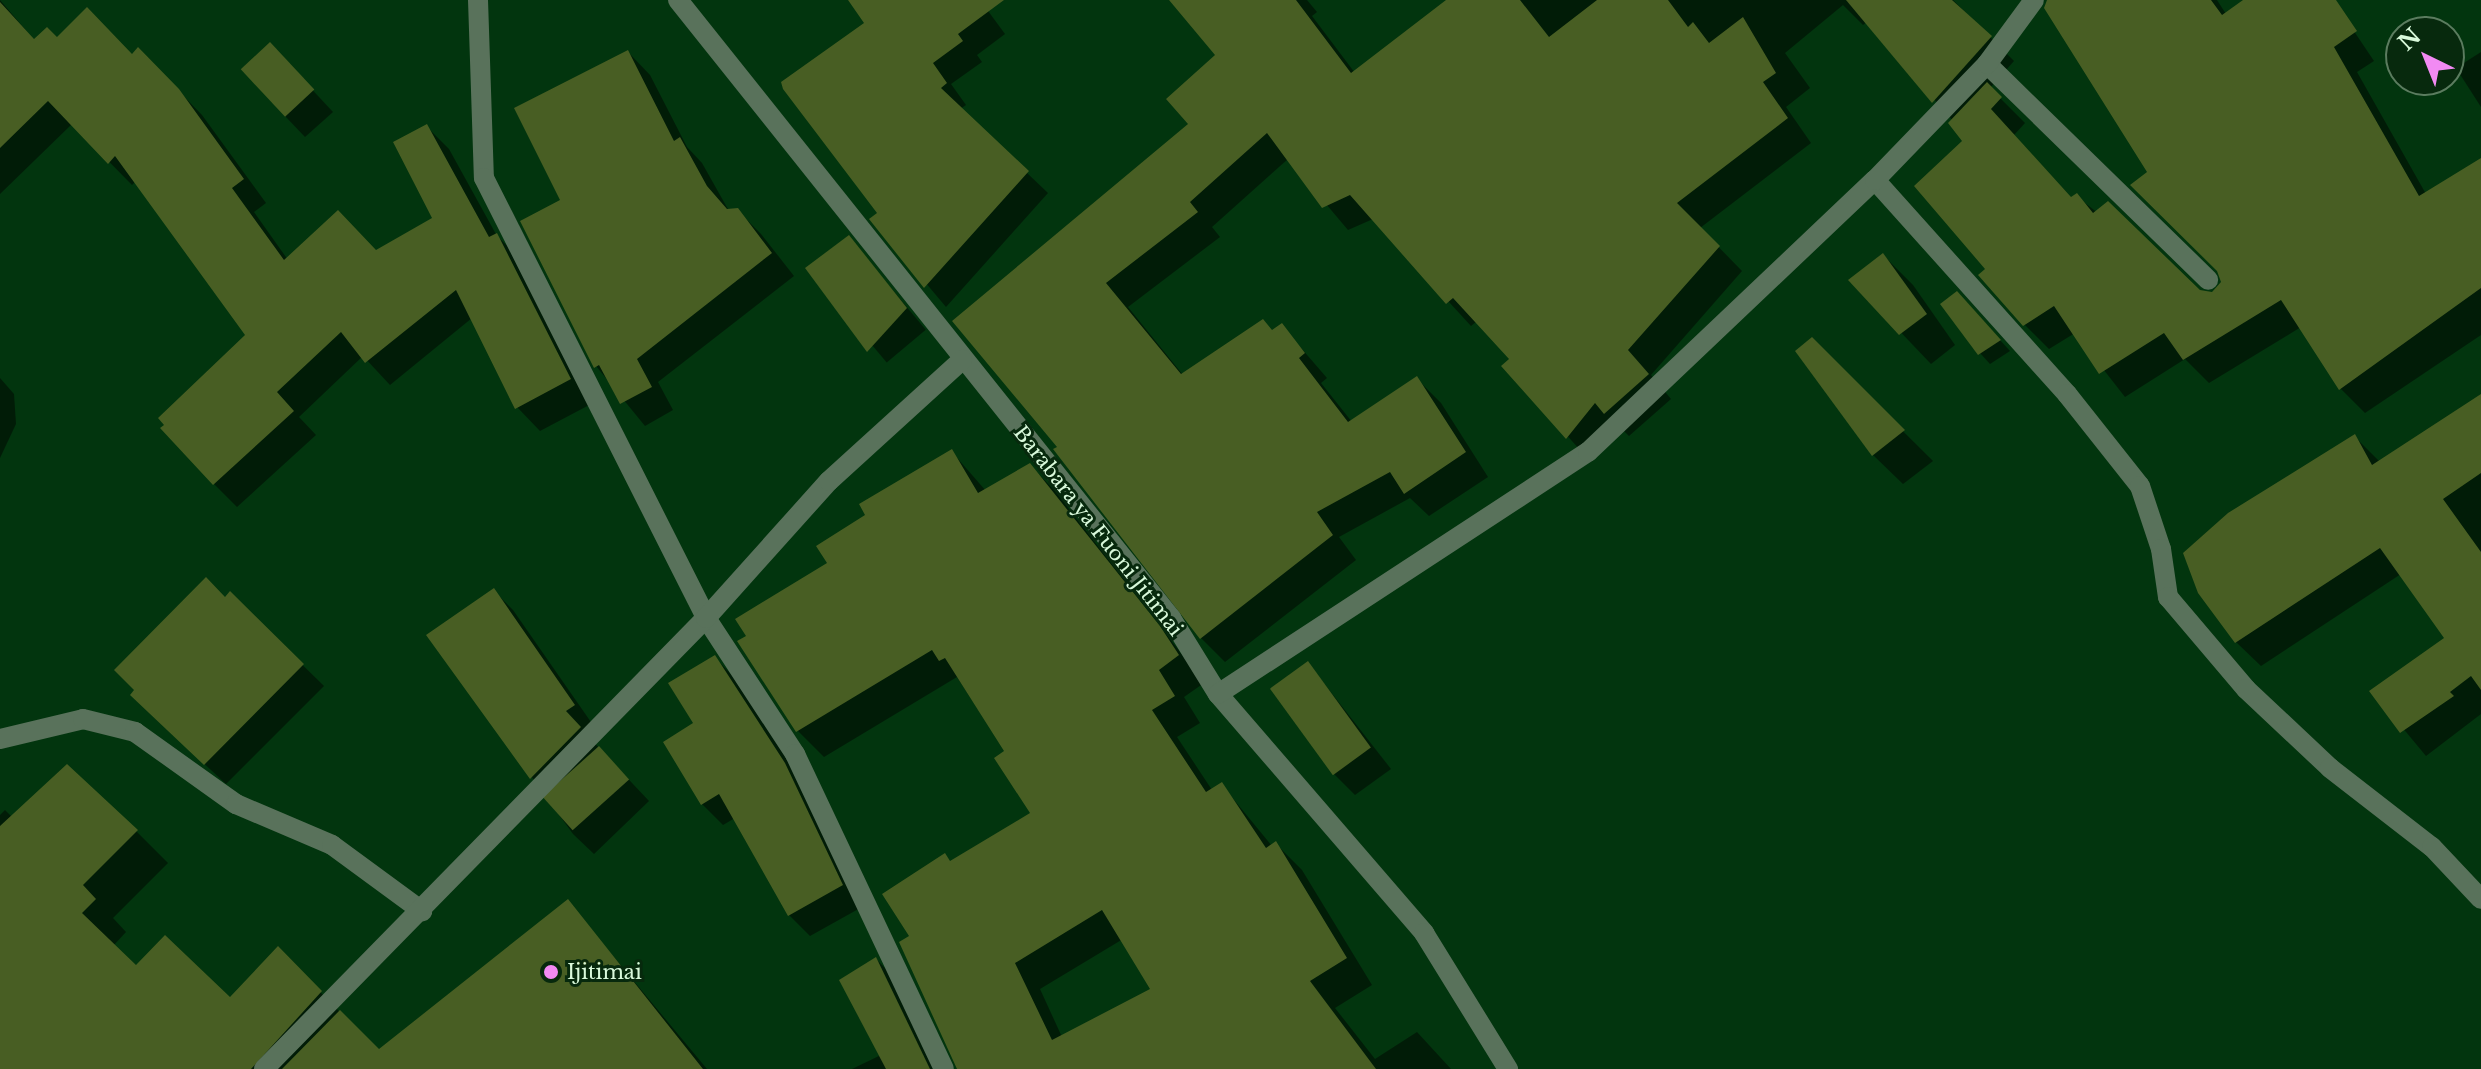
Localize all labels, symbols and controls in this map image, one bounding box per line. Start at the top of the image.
north arrow [2385,16,2465,96]
text: N [2393,23,2426,56]
street label: Barabara ya Fuoni Jitimai [1008,421,1188,641]
place label: Ijitimai [567,960,642,984]
marker: Ijitimai [542,963,560,981]

